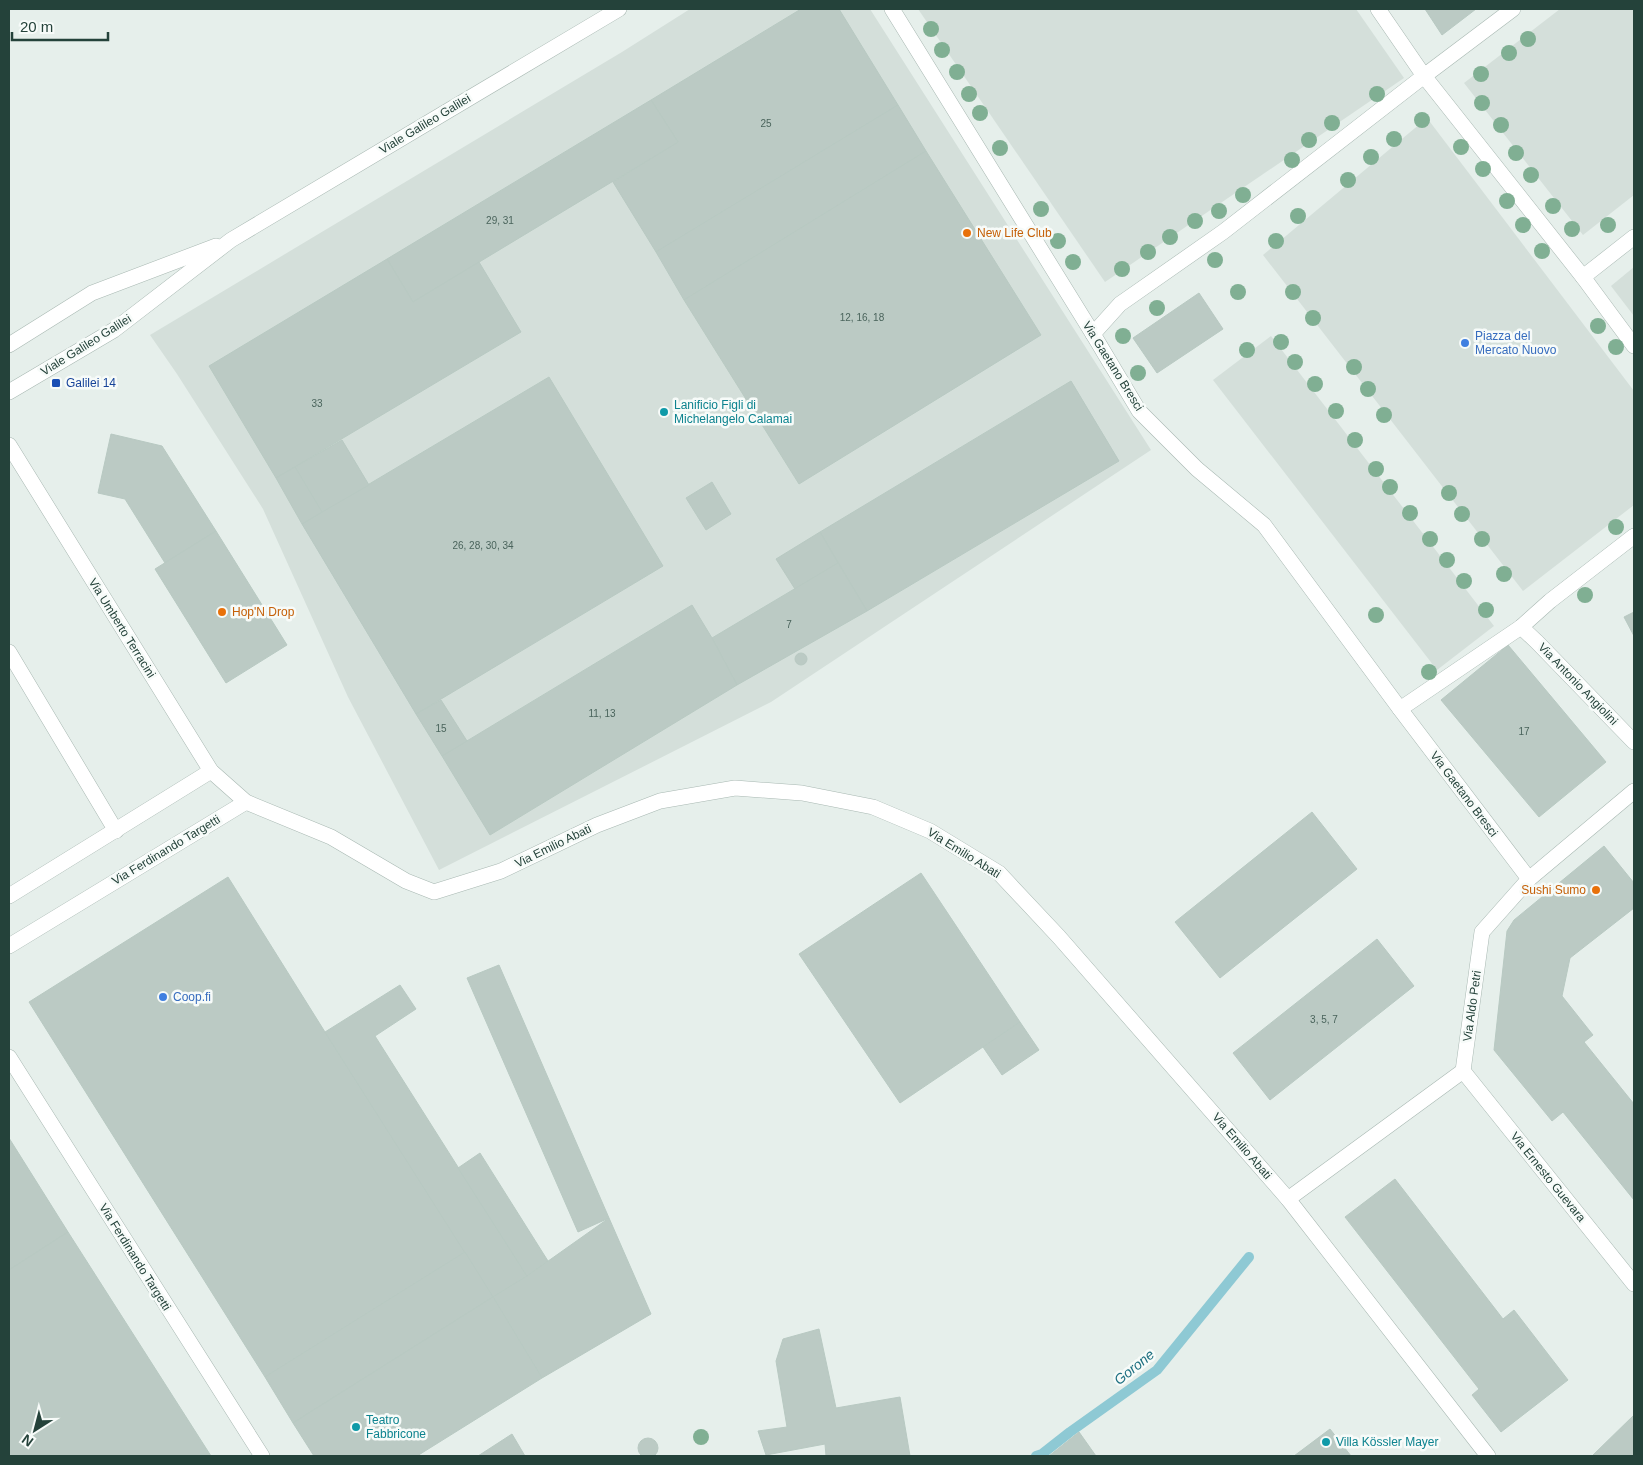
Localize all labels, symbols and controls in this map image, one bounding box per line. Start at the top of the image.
scale bar [12,10,109,42]
text: 20 m [20,18,53,35]
street label: Viale Galileo Galilei [377,91,473,157]
house number: 25 [760,118,772,129]
house number: 29, 31 [486,215,514,226]
place label: New Life Club [977,226,1052,240]
marker: New Life Club [961,227,973,239]
street label: Viale Galileo Galilei [38,312,134,378]
house number: 12, 16, 18 [840,312,885,323]
street label: Via Gaetano Bresci [1080,319,1146,413]
place label: Piazza del Mercato Nuovo [1475,329,1557,357]
marker: Piazza del Mercato Nuovo [1459,337,1471,349]
place label: Galilei 14 [66,376,116,390]
marker: Galilei 14 [50,377,62,389]
house number: 33 [311,398,323,409]
place label: Lanificio Figli di Michelangelo Calamai [674,398,792,426]
marker: Lanificio Figli di Michelangelo Calamai [658,406,670,418]
house number: 26, 28, 30, 34 [452,540,514,551]
street label: Via Umberto Terracini [86,576,158,680]
place label: Hop'N Drop [232,605,295,619]
marker: Hop'N Drop [216,606,228,618]
house number: 7 [786,619,792,630]
street label: Via Antonio Angiolini [1535,640,1621,728]
house number: 11, 13 [588,708,616,719]
house number: 15 [435,723,447,734]
house number: 17 [1518,726,1530,737]
street label: Via Gaetano Bresci [1427,749,1501,839]
street label: Via Ferdinando Targetti [109,812,223,888]
street label: Via Emilio Abati [513,821,593,871]
street label: Via Emilio Abati [925,825,1003,881]
place label: Sushi Sumo [1521,883,1586,897]
marker: Sushi Sumo [1590,884,1602,896]
street label: Via Aldo Petri [1460,969,1484,1043]
place label: Coop.fi [173,990,211,1004]
marker: Coop.fi [157,991,169,1003]
house number: 3, 5, 7 [1310,1014,1338,1025]
street label: Via Emilio Abati [1209,1110,1275,1182]
street label: Via Ernesto Guevara [1508,1129,1589,1225]
street label: Via Ferdinando Targetti [96,1201,174,1313]
water label: Gorone [1111,1346,1157,1388]
north arrow [10,1405,60,1455]
place label: Teatro Fabbricone [366,1413,426,1441]
marker: Teatro Fabbricone [350,1421,362,1433]
text: N [19,1431,36,1450]
place label: Villa Kössler Mayer [1336,1435,1438,1449]
marker: Villa Kössler Mayer [1320,1436,1332,1448]

